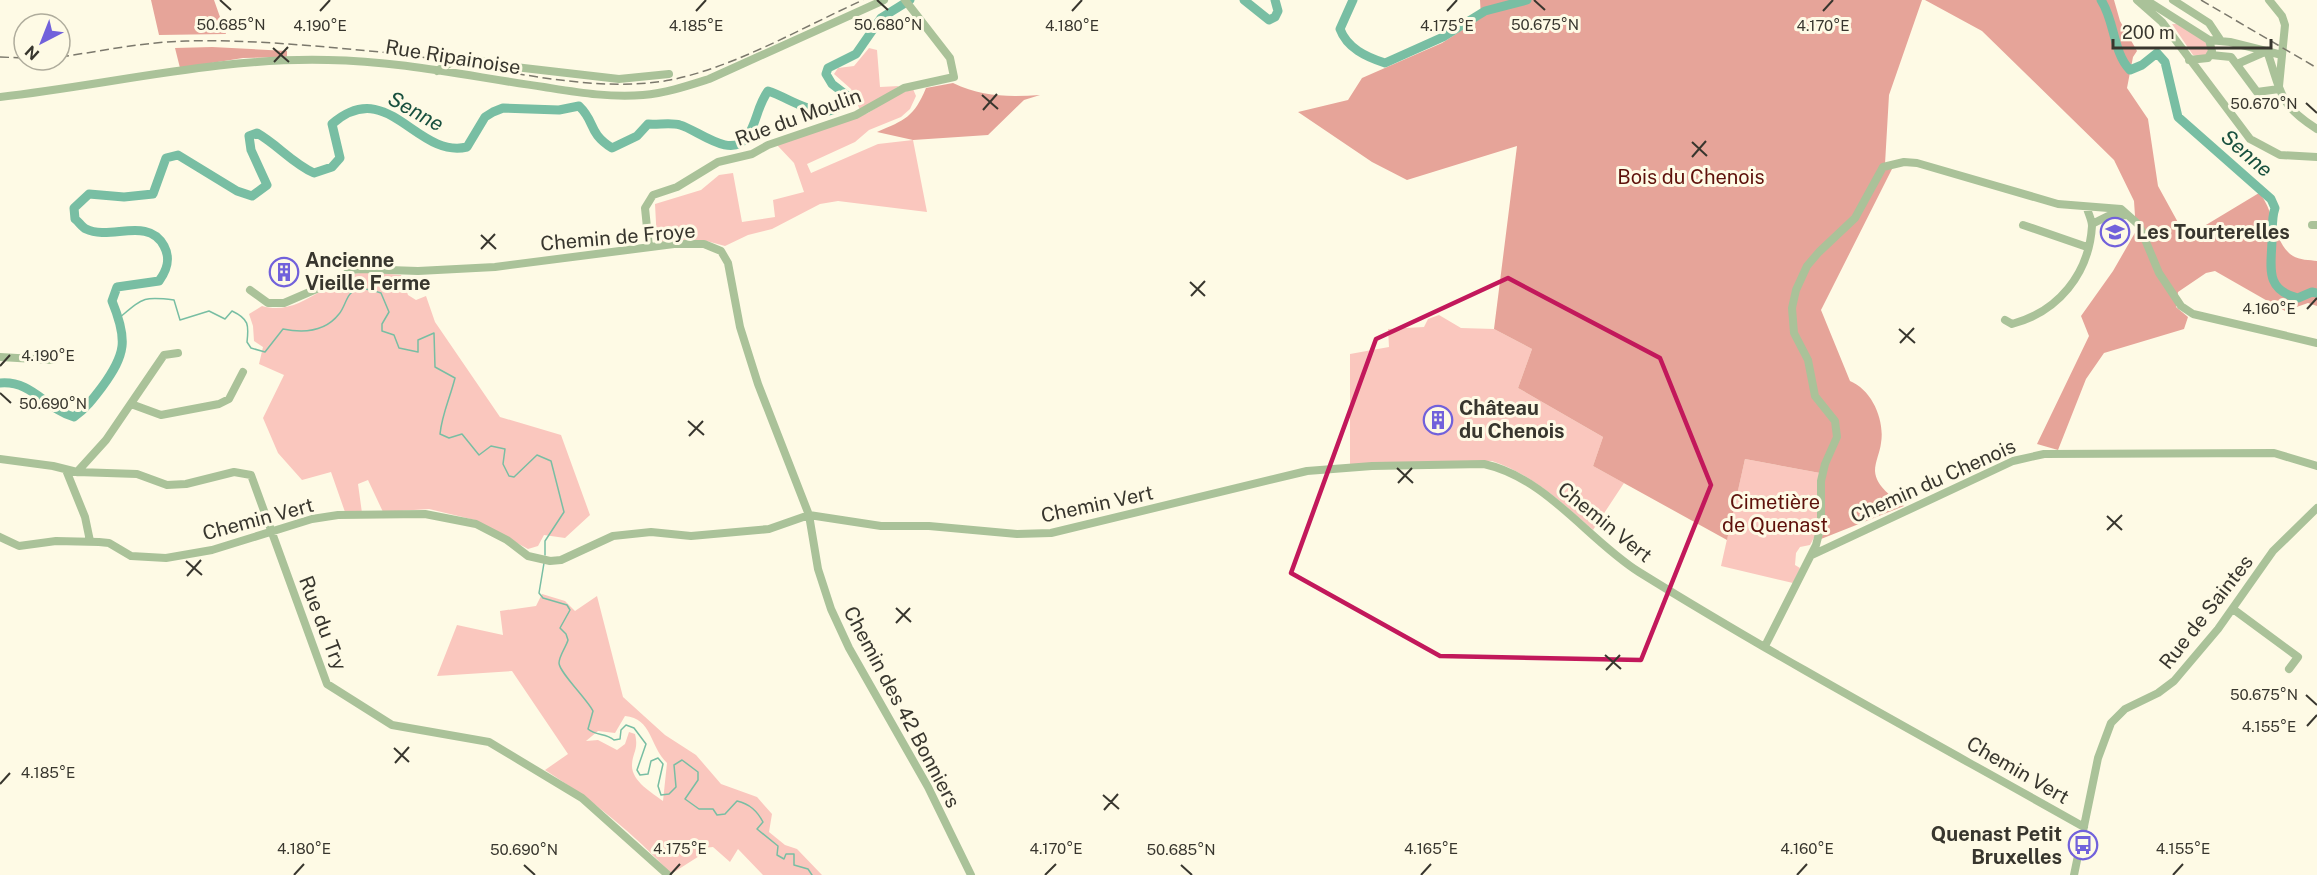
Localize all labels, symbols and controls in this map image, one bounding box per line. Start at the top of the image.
north arrow [12,12,72,72]
scale bar [2113,12,2270,50]
text: 50.685°N [197,16,265,33]
text: 50.680°N [854,16,922,33]
text: 50.675°N [1511,16,1579,33]
text: 4.190°E [293,17,347,34]
text: 4.185°E [669,17,723,34]
text: 4.180°E [1045,17,1099,34]
text: 4.175°E [1420,17,1474,34]
text: 4.170°E [1796,17,1850,34]
text: 200 m [2122,22,2175,43]
street label: Rue Ripainoise [384,34,522,80]
text: N [21,42,43,64]
street label: Rue du Moulin [732,83,864,151]
water label: Senne [384,86,448,136]
text: 50.670°N [2230,95,2298,112]
water label: Senne [2216,124,2278,182]
park label: Bois du Chenois [1617,165,1765,189]
school or university icon: Les Tourterelles [2099,216,2131,248]
street label: Chemin de Froye [539,218,697,256]
place label: Les Tourterelles [2136,220,2290,244]
place label: Ancienne Vieille Ferme [305,248,431,295]
building icon: Ancienne Vieille Ferme [268,256,300,288]
text: 4.160°E [2242,300,2296,317]
text: 4.190°E [21,347,75,364]
text: 50.690°N [19,395,87,412]
place label: Château du Chenois [1459,396,1565,443]
building icon: Château du Chenois [1422,404,1454,436]
street label: Chemin du Chenois [1847,434,2019,528]
street label: Chemin Vert [1553,477,1657,567]
street label: Chemin Vert [1039,480,1155,528]
park label: Cimetière de Quenast [1722,490,1828,537]
street label: Chemin Vert [200,493,316,545]
street label: Rue de Saintes [2154,550,2258,674]
street label: Rue du Try [294,572,352,674]
street label: Chemin des 42 Bonniers [839,602,965,812]
text: 50.675°N [2230,686,2298,703]
text: 4.155°E [2242,718,2296,735]
street label: Chemin Vert [1963,731,2073,809]
text: 4.185°E [21,764,75,781]
place label: Quenast Petit Bruxelles [1931,822,2062,869]
bus stop icon: Quenast Petit Bruxelles [2067,829,2099,861]
text: 4.180°E [277,840,331,857]
text: 4.175°E [653,840,707,857]
text: 4.170°E [1029,840,1083,857]
text: 4.165°E [1404,840,1458,857]
text: 4.160°E [1780,840,1834,857]
text: 4.155°E [2156,840,2210,857]
text: 50.690°N [490,841,558,858]
text: 50.685°N [1147,841,1215,858]

